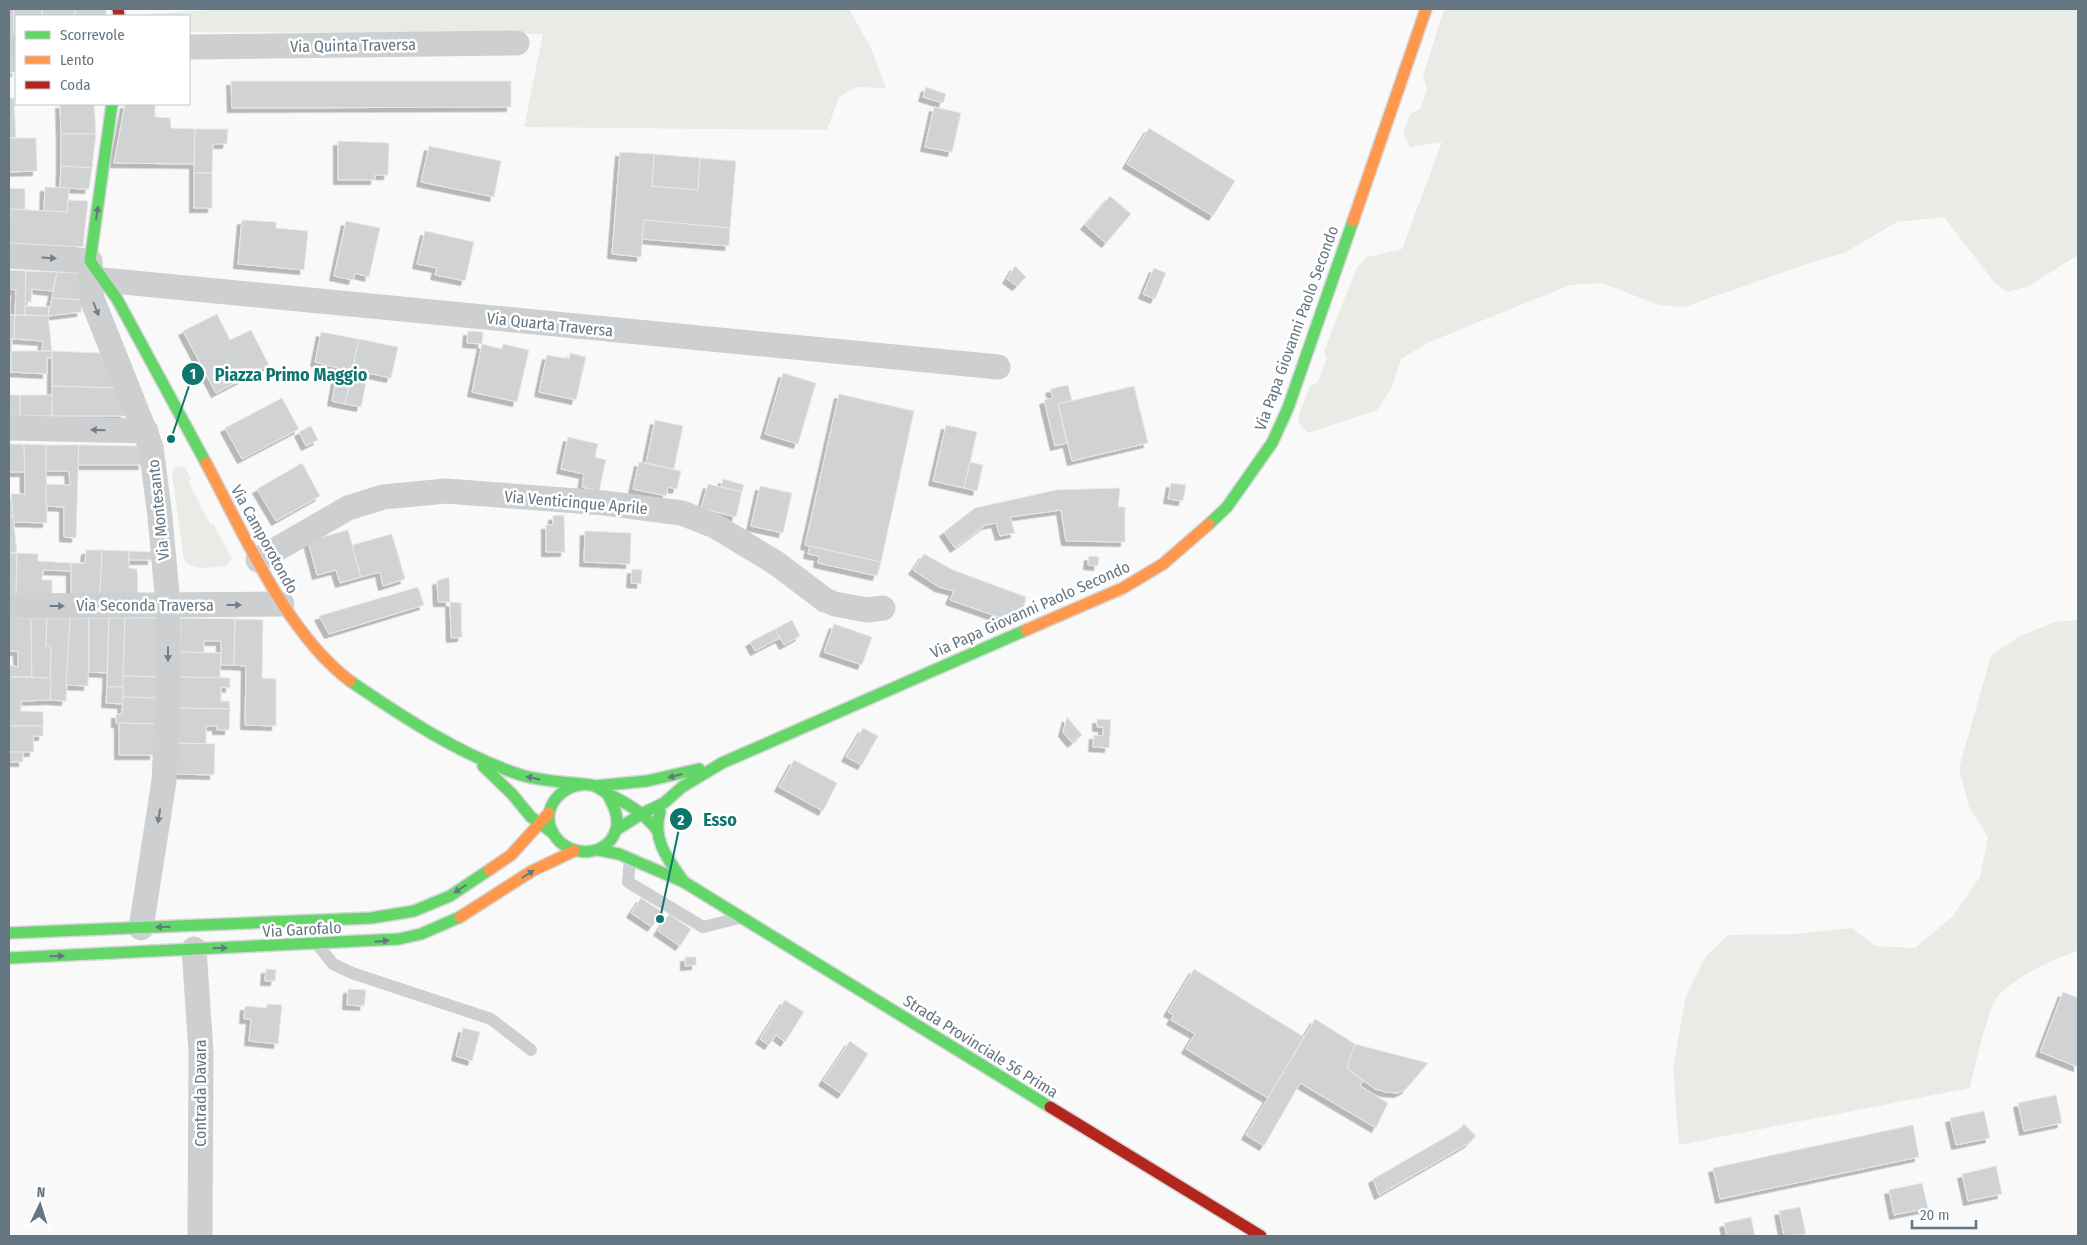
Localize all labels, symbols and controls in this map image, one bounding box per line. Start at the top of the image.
legend [15,15,190,105]
text: Scorrevole [60,26,125,44]
street label: Via Quinta Traversa [290,35,416,56]
text: Lento [60,51,94,69]
text: Coda [60,76,91,94]
one-way arrow [93,204,101,220]
street label: Via Papa Giovanni Paolo Secondo [1251,223,1342,433]
one-way arrow [42,255,58,263]
one-way arrow [92,302,100,317]
street label: Via Quarta Traversa [486,308,614,341]
callout: Piazza Primo Maggio [180,358,378,391]
text: Piazza Primo Maggio [215,364,368,386]
text: 1 [190,365,196,383]
one-way arrow [89,426,105,434]
street label: Via Montesanto [144,459,173,561]
street label: Via Camporotondo [227,482,302,597]
street label: Via Venticinque Aprile [504,487,648,518]
street label: Via Papa Giovanni Paolo Secondo [927,557,1133,662]
street label: Via Seconda Traversa [76,596,214,615]
one-way arrow [226,601,242,609]
one-way arrow [50,602,66,610]
one-way arrow [164,646,172,662]
one-way arrow [667,772,682,780]
one-way arrow [526,774,541,782]
callout: Esso [668,803,747,836]
one-way arrow [155,808,163,824]
text: Esso [703,809,737,831]
text: 2 [677,811,685,829]
one-way arrow [521,869,534,878]
one-way arrow [453,885,467,894]
street label: Via Garofalo [262,918,342,941]
one-way arrow [155,923,171,931]
one-way arrow [374,936,390,944]
one-way arrow [212,944,228,952]
one-way arrow [50,952,66,960]
street label: Strada Provinciale 56 Prima [900,991,1062,1102]
street label: Contrada Davara [191,1039,210,1147]
north arrow [15,1180,65,1230]
text: N [36,1184,46,1201]
scale bar [1912,1198,1976,1230]
text: 20 m [1920,1206,1950,1224]

